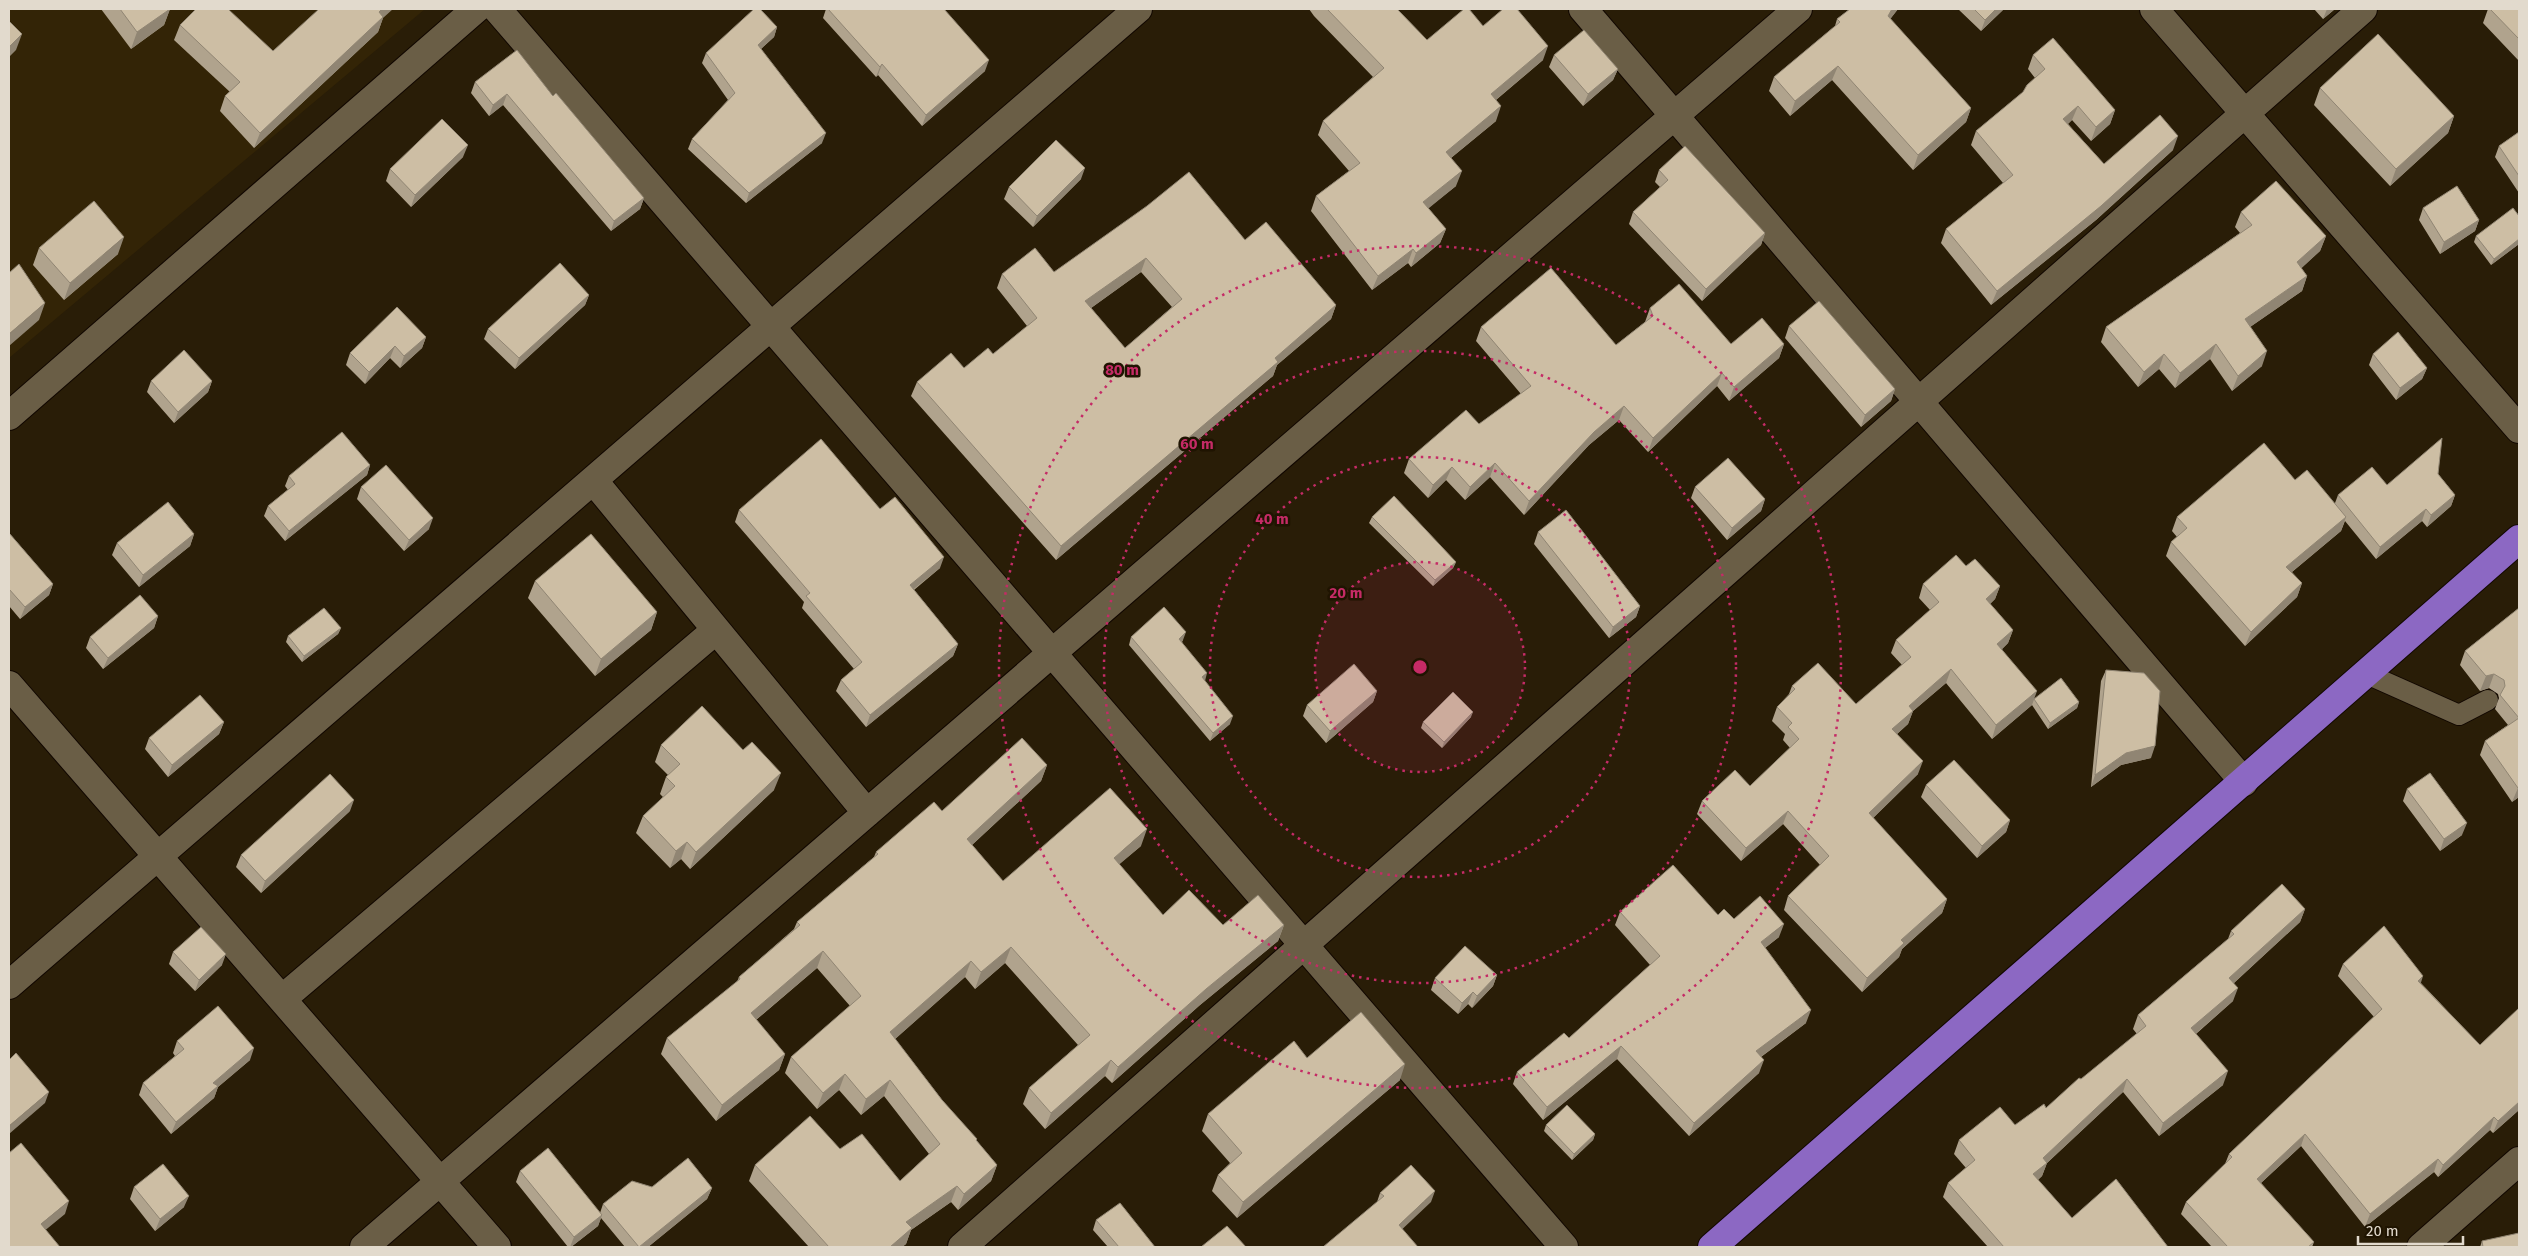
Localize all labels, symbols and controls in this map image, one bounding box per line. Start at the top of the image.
text: 80 m [1105,361,1139,379]
text: 60 m [1180,435,1214,453]
text: 40 m [1255,510,1289,528]
text: 20 m [1330,584,1362,602]
centre of rings [1411,658,1429,676]
scale bar [2358,1214,2463,1246]
text: 20 m [2366,1222,2399,1240]

